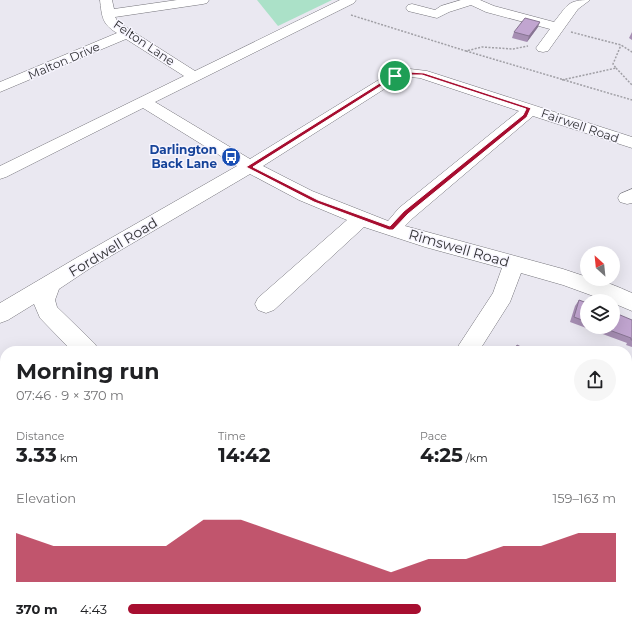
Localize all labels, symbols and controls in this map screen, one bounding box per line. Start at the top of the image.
street label: Felton Lane [111,17,178,69]
street label: Malton Drive [26,39,102,82]
pin [378,59,412,93]
icon: arrive [384,65,406,87]
street label: Fairwell Road [539,105,621,146]
place label: Darlington Back Lane [149,142,217,171]
bus stop icon: Darlington Back Lane [220,146,242,168]
street label: Fordwell Road [65,213,161,281]
street label: Rimswell Road [407,225,511,271]
north arrow [580,246,620,286]
map controls [580,246,620,334]
button: layers [580,294,620,334]
text: Morning run [16,358,159,385]
button: share [574,359,616,401]
text: 07:46 · 9 × 370 m [16,387,124,403]
text: Distance [16,429,64,443]
text: Time [218,429,246,443]
text: Pace [420,429,447,443]
text: 3.33 [16,443,57,467]
text: 14:42 [218,443,271,467]
text: 4:25 [420,443,463,467]
text: km [57,451,78,465]
text: /km [463,451,488,465]
text: Elevation [16,490,76,506]
text: 159–163 m [553,490,616,506]
text: 370 m [16,601,58,617]
text: 4:43 [80,601,107,617]

